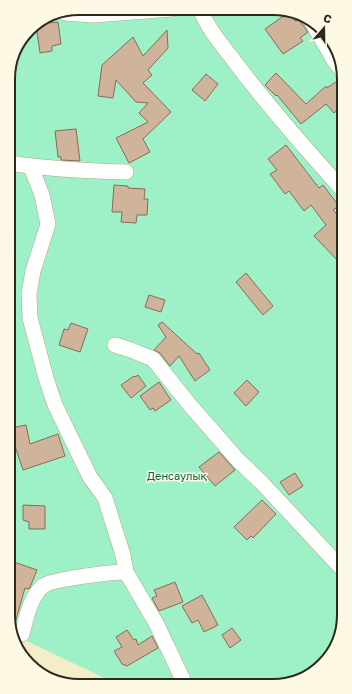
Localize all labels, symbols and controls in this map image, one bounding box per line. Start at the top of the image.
north arrow [304,8,344,48]
text: С [322,11,334,26]
park label: Денсаулық [147,469,207,482]

